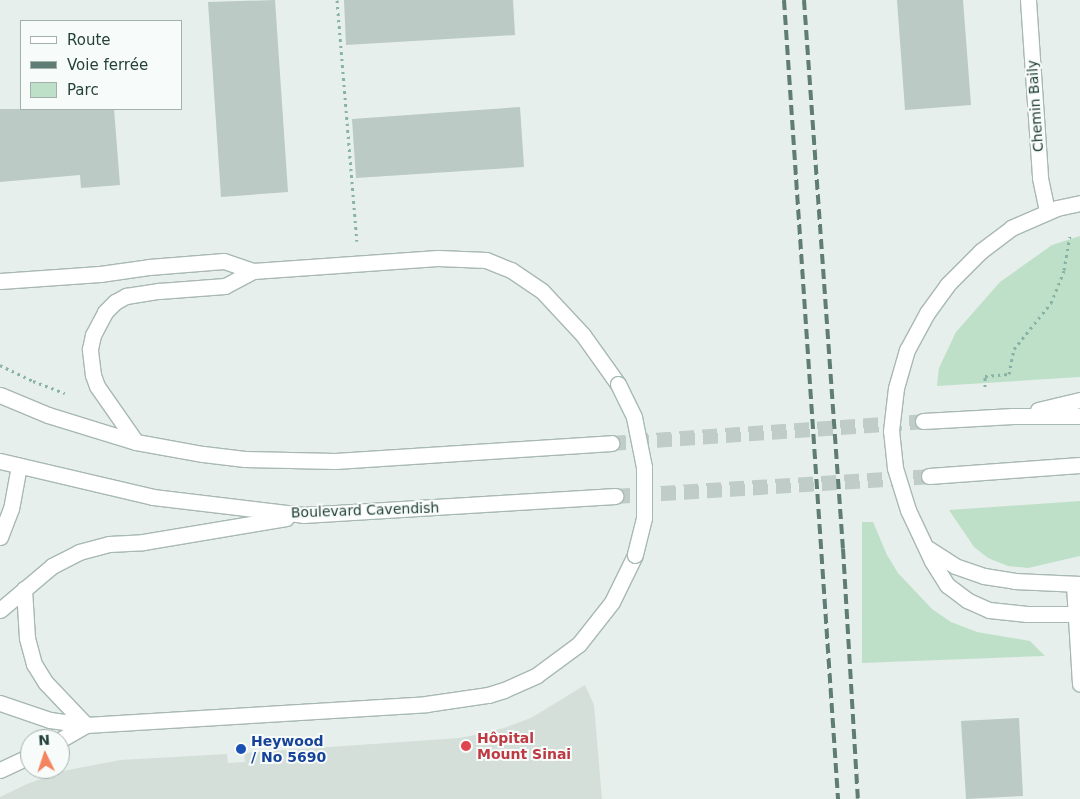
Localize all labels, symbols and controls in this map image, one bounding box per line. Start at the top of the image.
legend [20,20,182,110]
text: Route [67,31,111,49]
text: Voie ferrée [67,56,148,74]
street label: Chemin Baily [1023,59,1047,153]
text: Parc [67,81,99,99]
street label: Boulevard Cavendish [291,499,439,521]
north arrow [20,729,70,779]
place label: Hôpital Mount Sinai [477,730,571,762]
text: N [38,732,50,748]
place label: Heywood / No 5690 [251,733,326,766]
marker: Hôpital Mount Sinai [459,739,473,753]
marker: Heywood / No 5690 [235,743,247,755]

